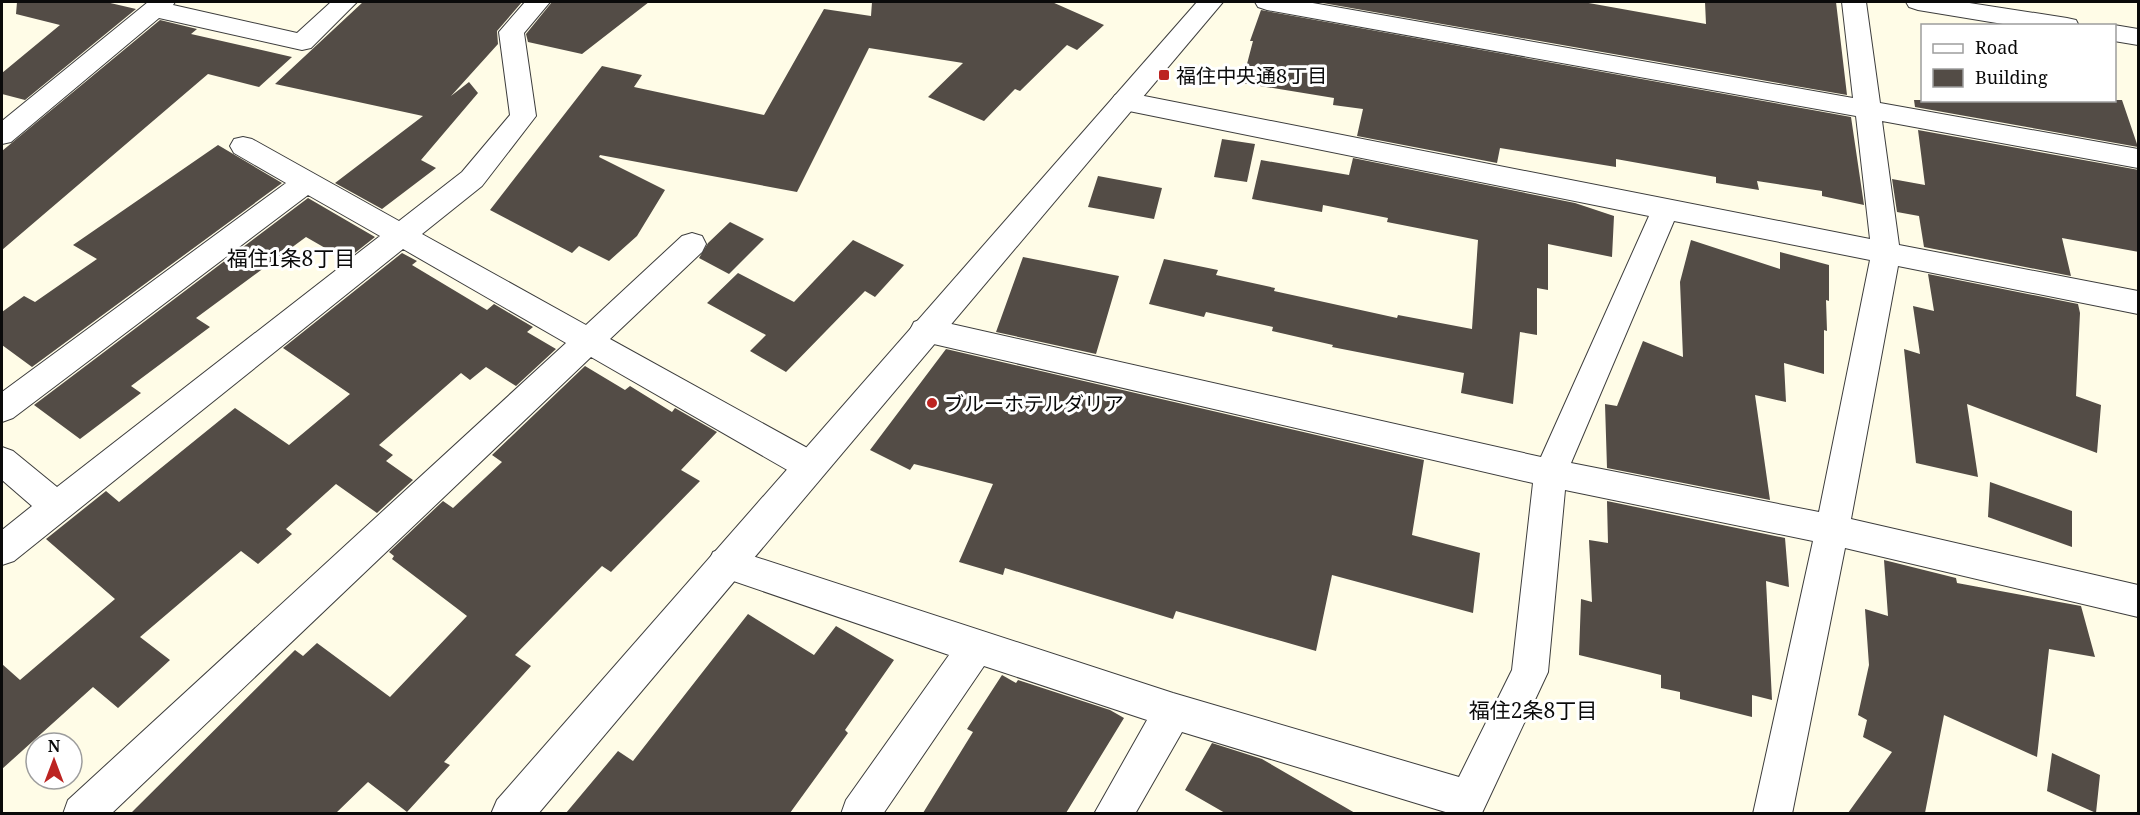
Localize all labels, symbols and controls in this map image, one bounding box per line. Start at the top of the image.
legend [1921,24,2116,102]
text: Road [1975,35,2018,59]
place label: 福住中央通8丁目 [1176,62,1327,89]
text: Building [1975,65,2048,89]
marker: 福住中央通8丁目 [1157,68,1171,82]
district label: 福住1条8丁目 [227,244,355,272]
place label: ブルーホテルダリア [944,390,1124,417]
marker: ブルーホテルダリア [925,396,939,410]
district label: 福住2条8丁目 [1469,696,1597,724]
north arrow [24,731,84,791]
text: N [48,735,61,757]

